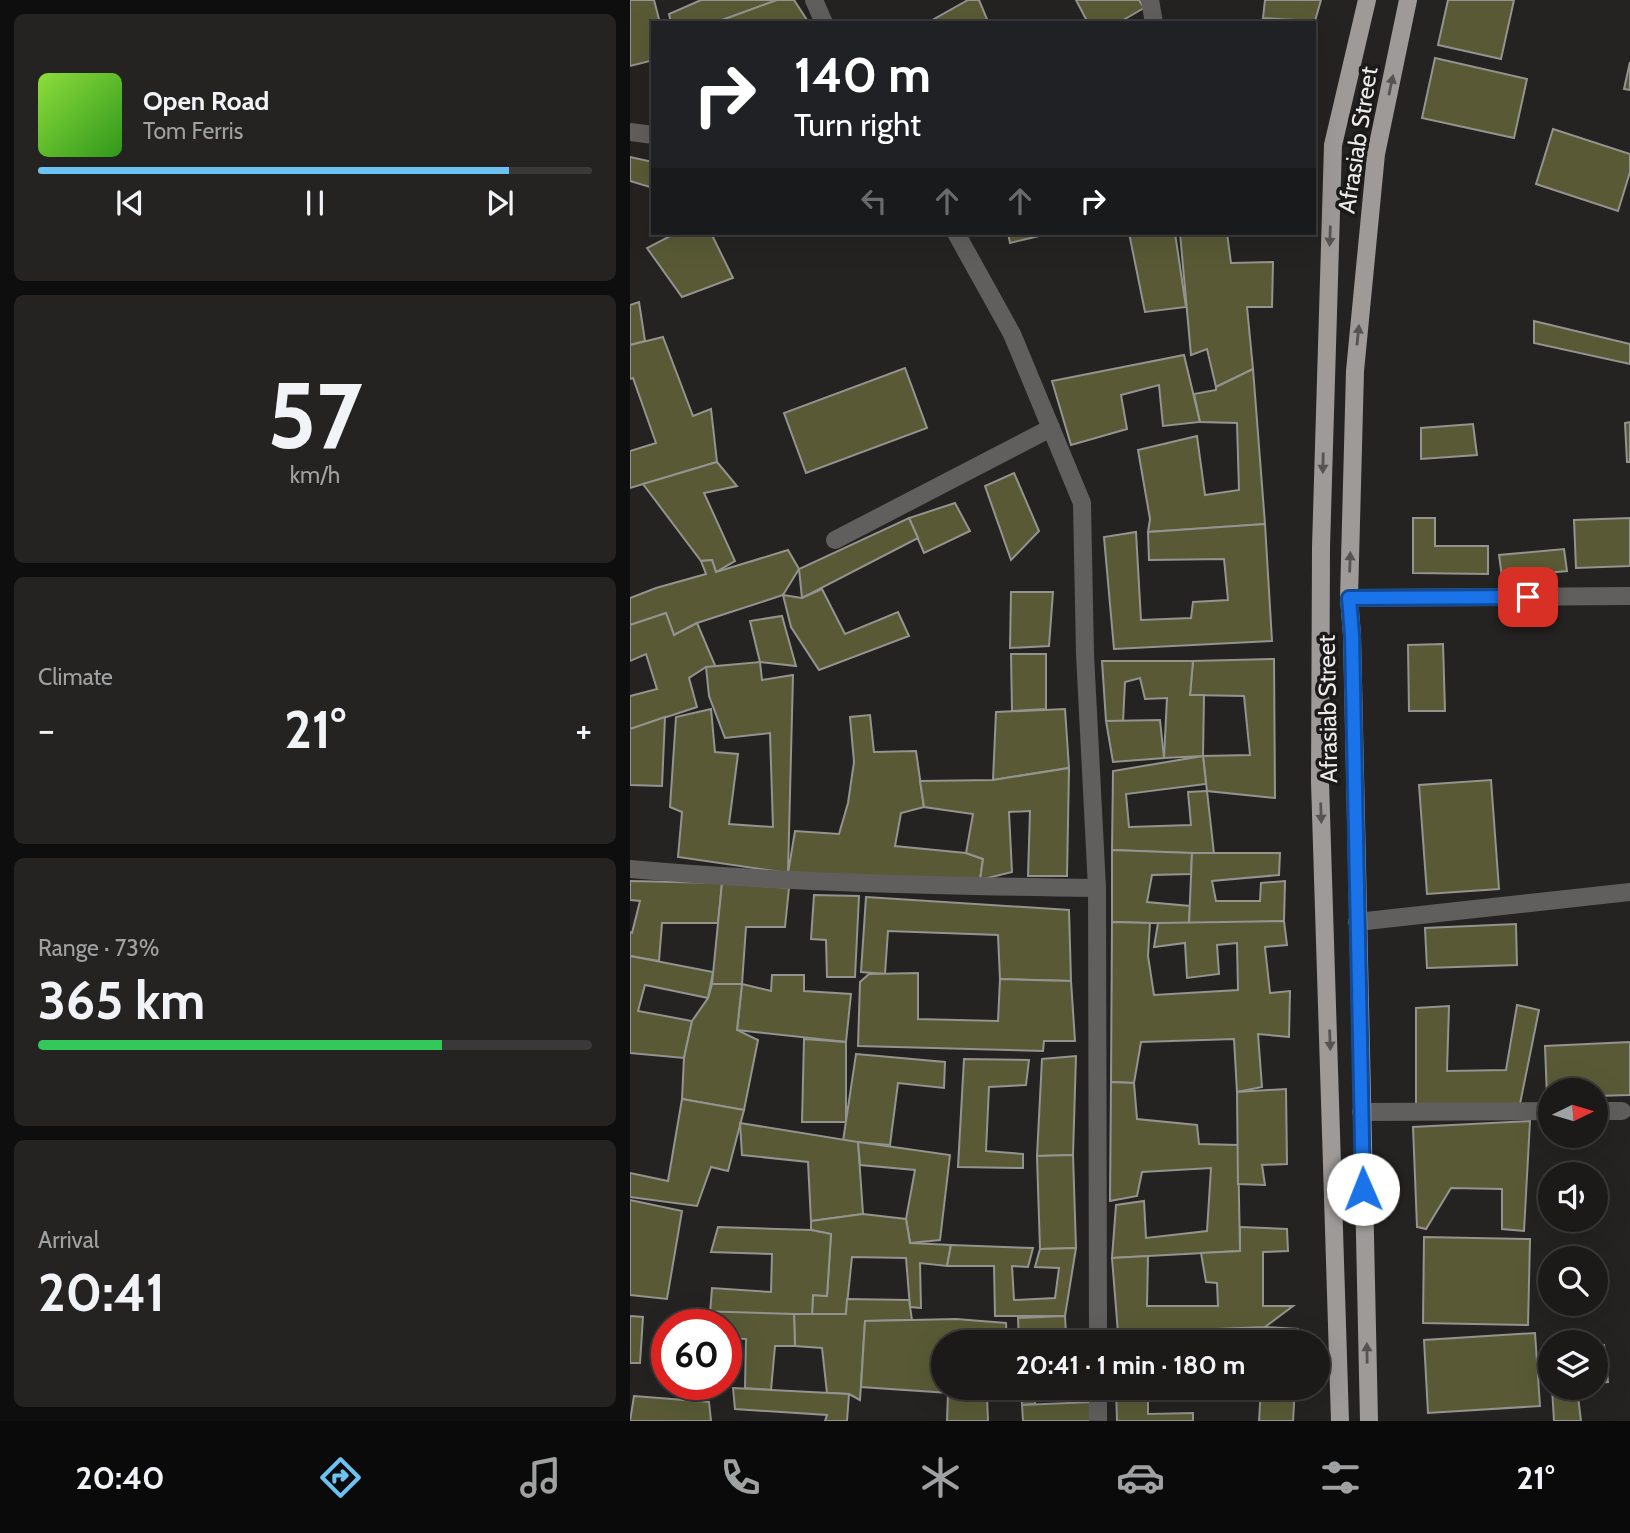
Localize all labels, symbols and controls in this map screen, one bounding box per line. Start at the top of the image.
text: 140 m [794,45,931,104]
icon: right [679,49,770,140]
street label: Afrasiab Street [1332,64,1383,215]
one-way arrow [1385,74,1396,96]
text: Open Road [143,85,269,117]
text: Turn right [794,105,921,144]
text: Tom Ferris [143,117,243,145]
icon: left [855,182,893,220]
icon: ahead [928,182,966,220]
icon: ahead [1001,182,1039,220]
icon: right [1074,182,1112,220]
icon: previous [111,184,149,222]
icon: pause [296,184,334,222]
icon: next [481,184,519,222]
one-way arrow [1324,225,1335,247]
one-way arrow [1353,324,1364,346]
text: 57 [267,360,363,471]
one-way arrow [1317,452,1329,474]
text: km/h [290,461,340,489]
one-way arrow [1345,551,1356,573]
pin [1498,567,1558,627]
icon: arrive [1509,578,1547,616]
street label: Afrasiab Street [1312,635,1343,783]
text: Climate [38,663,113,691]
text: 21° [284,698,346,761]
text: − [38,706,55,753]
text: + [575,706,592,753]
one-way arrow [1316,802,1327,824]
text: Range · 73% [38,934,159,962]
text: 365 km [38,969,205,1032]
one-way arrow [1324,1030,1336,1052]
north arrow [1538,1078,1608,1148]
map controls [1538,1078,1608,1400]
position arrow [1326,1152,1400,1226]
button: sound [1538,1162,1608,1232]
text: Arrival [38,1226,99,1254]
button: search [1538,1246,1608,1316]
text: 20:41 [38,1261,165,1324]
speed limit sign: 60 [651,1309,742,1400]
button: layers [1538,1330,1608,1400]
one-way arrow [1362,1342,1373,1364]
text: 20:41 · 1 min · 180 m [1016,1349,1245,1381]
icon: directions [316,1453,365,1502]
icon: music [516,1453,565,1502]
icon: phone [716,1453,765,1502]
icon: climate [916,1453,965,1502]
icon: car [1116,1453,1165,1502]
icon: filters [1316,1453,1365,1502]
text: 20:40 [76,1458,165,1497]
text: 21° [1516,1458,1554,1497]

